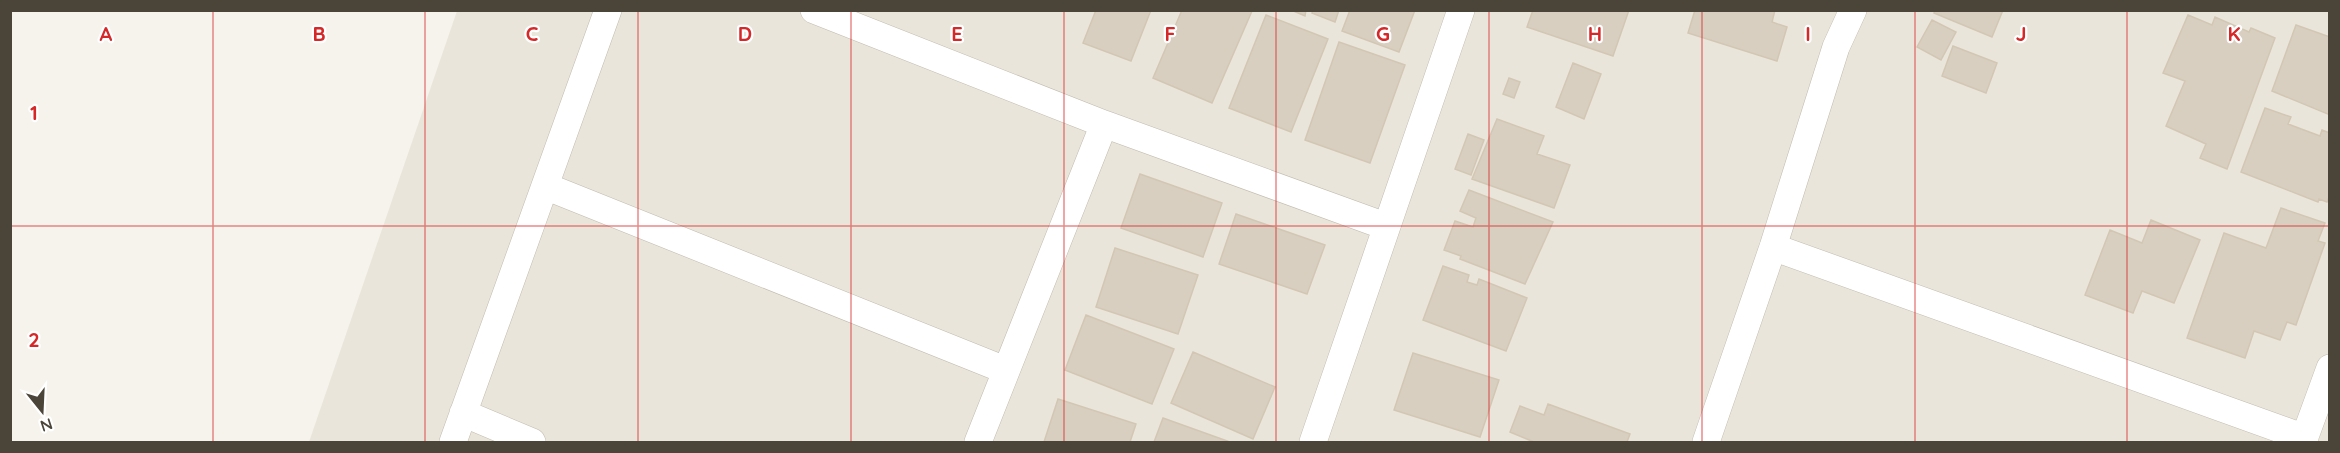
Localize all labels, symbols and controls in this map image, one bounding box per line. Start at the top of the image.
text: A [100,21,113,46]
text: B [312,21,326,46]
text: C [526,21,539,46]
text: D [738,21,752,46]
text: E [951,21,963,46]
text: F [1164,21,1176,46]
text: G [1376,21,1390,46]
text: H [1588,21,1602,46]
text: I [1805,21,1811,46]
text: J [2015,21,2027,46]
text: K [2227,21,2241,46]
text: 1 [30,100,38,125]
text: 2 [28,327,40,352]
north arrow [12,381,72,441]
text: N [38,414,55,437]

